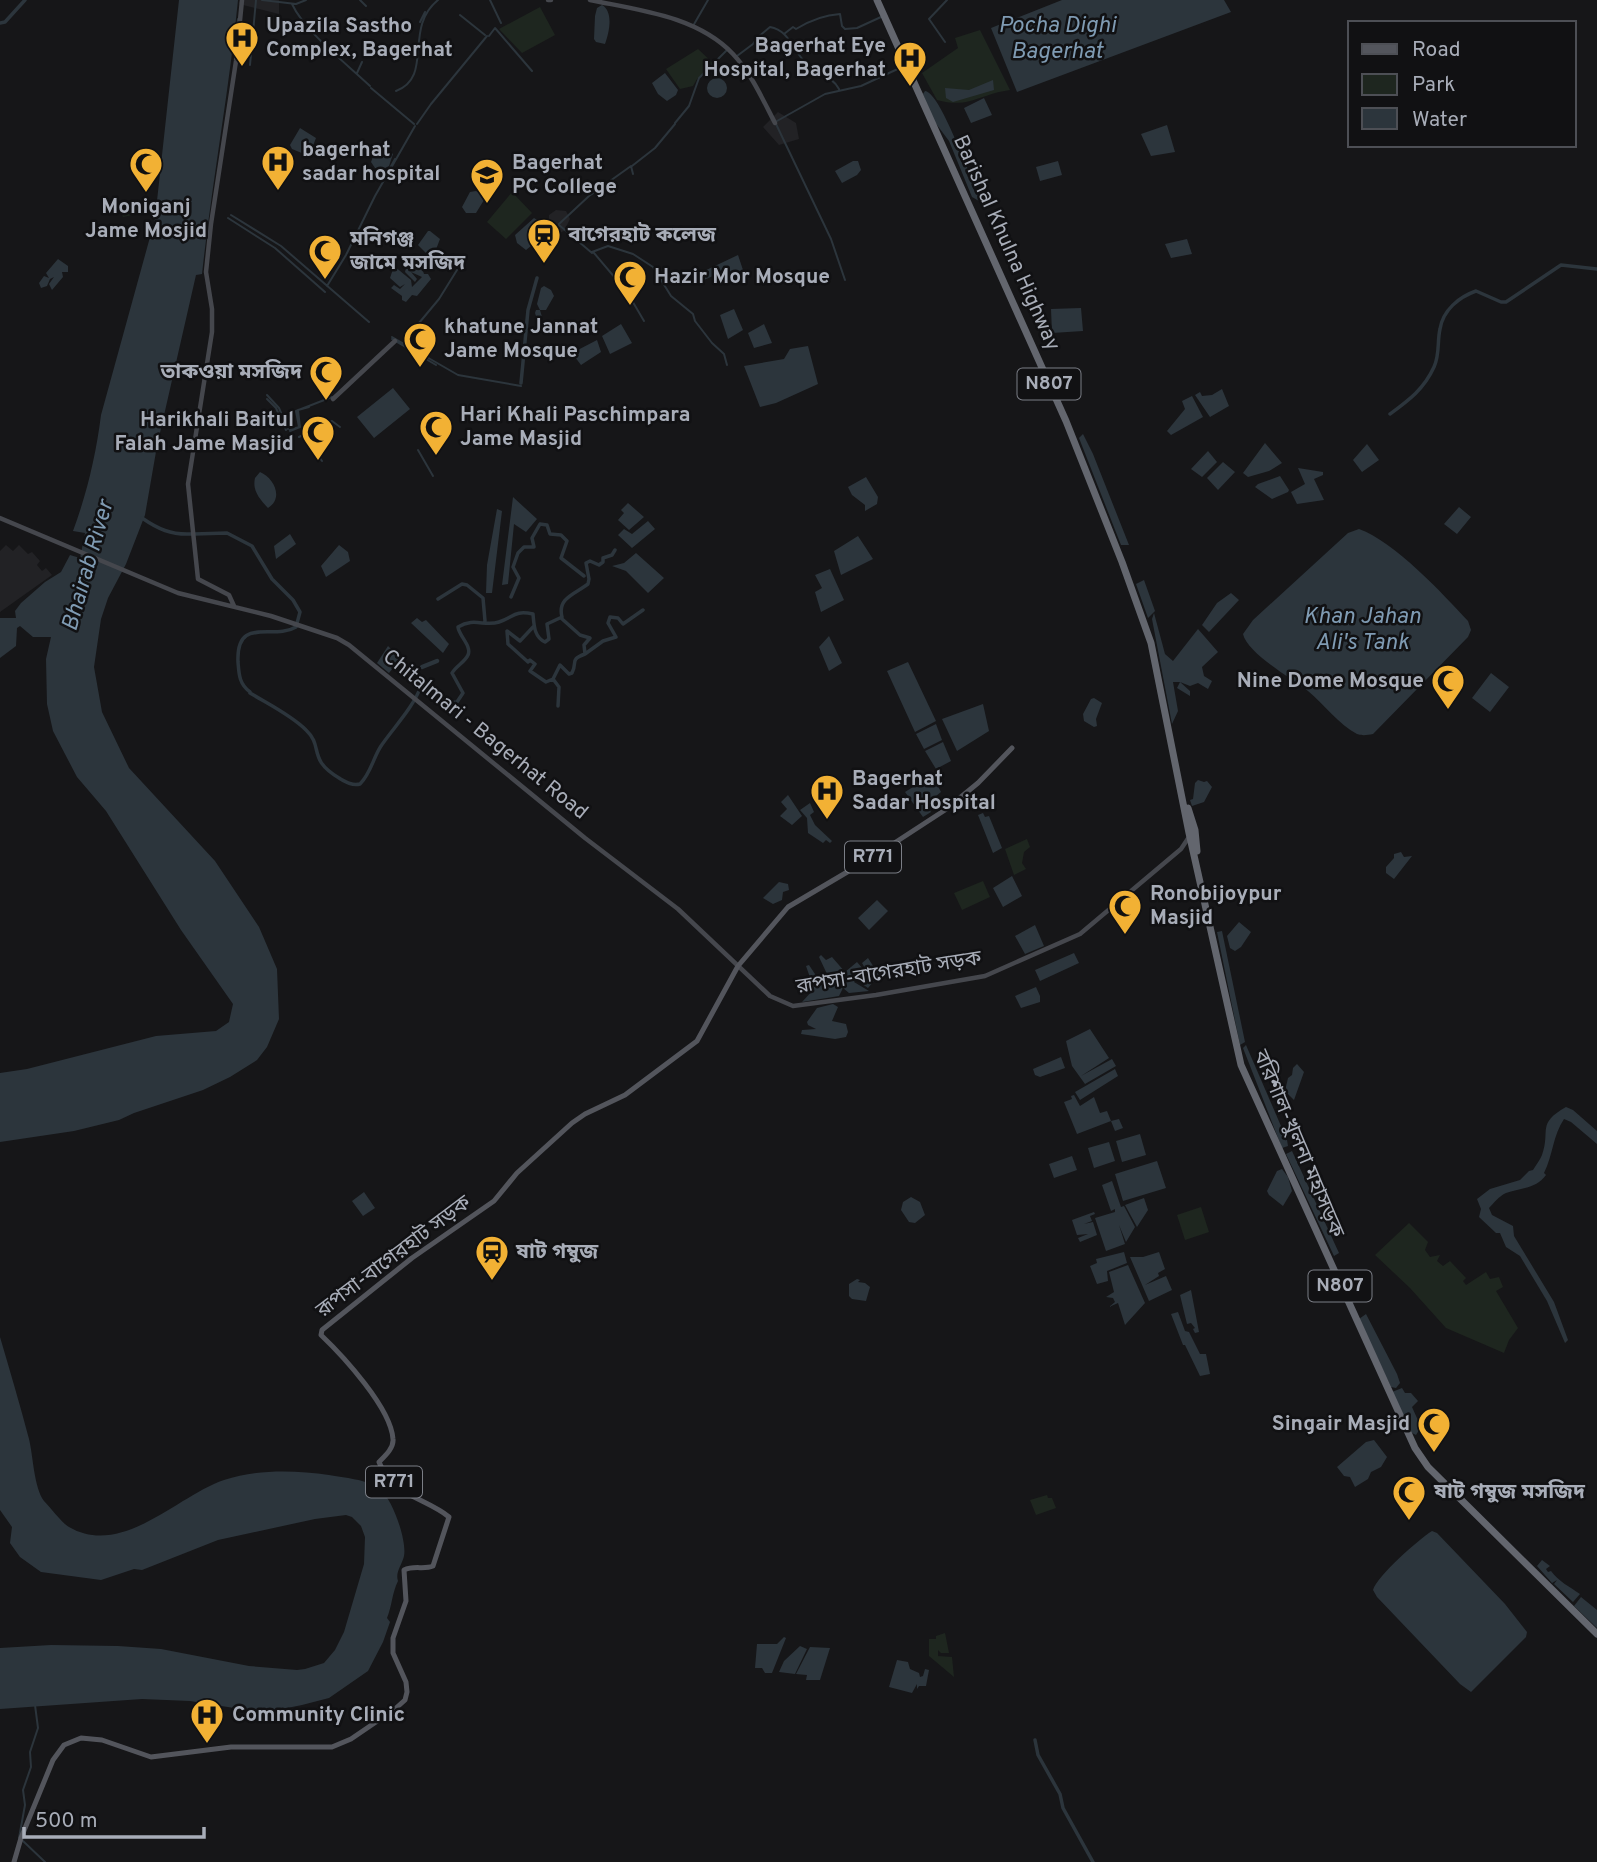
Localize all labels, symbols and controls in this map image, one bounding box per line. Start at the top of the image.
water label: Pocha Dighi Bagerhat [998,12,1117,67]
place label: Upazila Sastho Complex, Bagerhat [266,13,453,64]
hospital icon: Upazila Sastho Complex, Bagerhat [223,19,261,68]
legend [1348,21,1576,147]
place label: Bagerhat Eye Hospital, Bagerhat [703,33,886,84]
text: Road [1412,37,1461,64]
hospital icon: Bagerhat Eye Hospital, Bagerhat [891,39,929,88]
text: Park [1412,72,1455,99]
text: Water [1412,107,1467,134]
street label: Barishal Khulna Highway [946,131,1066,355]
place label: bagerhat sadar hospital [302,137,440,188]
hospital icon: bagerhat sadar hospital [259,143,297,192]
mosque icon: Moniganj Jame Mosjid [127,145,165,194]
place label: Bagerhat PC College [512,150,617,201]
school or university icon: Bagerhat PC College [468,156,506,205]
place label: Moniganj Jame Mosjid [85,194,207,245]
station icon: বাগেরহাট কলেজ [525,216,563,265]
place label: বাগেরহাট কলেজ [567,222,717,249]
place label: মনিগঞ্জ জামে মসজিদ [349,226,466,277]
mosque icon: মনিগঞ্জ জামে মসজিদ [306,232,344,281]
mosque icon: Hazir Mor Mosque [611,258,649,307]
place label: Hazir Mor Mosque [654,264,830,291]
place label: khatune Jannat Jame Mosque [444,314,598,365]
mosque icon: khatune Jannat Jame Mosque [401,320,439,369]
mosque icon: তাকওয়া মসজিদ [307,353,345,402]
place label: তাকওয়া মসজিদ [160,359,303,386]
road number: N807 [1018,368,1080,400]
place label: Hari Khali Paschimpara Jame Masjid [460,402,690,453]
place label: Harikhali Baitul Falah Jame Masjid [115,407,294,458]
mosque icon: Hari Khali Paschimpara Jame Masjid [417,408,455,457]
mosque icon: Harikhali Baitul Falah Jame Masjid [299,413,337,462]
water label: Bhairab River [57,495,122,635]
water label: Khan Jahan Ali's Tank [1303,603,1421,658]
street label: Chitalmari - Bagerhat Road [377,644,593,826]
mosque icon: Nine Dome Mosque [1429,662,1467,711]
place label: Nine Dome Mosque [1237,668,1424,695]
place label: Bagerhat Sadar Hospital [852,766,996,817]
hospital icon: Bagerhat Sadar Hospital [808,772,846,821]
road number: R771 [845,842,901,872]
place label: Ronobijoypur Masjid [1150,881,1282,932]
mosque icon: Ronobijoypur Masjid [1106,887,1144,936]
street label: রূপসা-বাগেরহাট সড়ক [793,945,985,1001]
street label: বরিশাল-খুলনা মহাসড়ক [1246,1045,1350,1243]
street label: রূপসা-বাগেরহাট সড়ক [310,1189,478,1325]
station icon: ষাট গম্বুজ [473,1233,511,1282]
place label: ষাট গম্বুজ [515,1239,599,1266]
road number: N807 [1308,1270,1372,1302]
mosque icon: Singair Masjid [1415,1405,1453,1454]
place label: Singair Masjid [1272,1411,1410,1438]
road number: R771 [366,1466,422,1498]
mosque icon: ষাট গম্বুজ মসজিদ [1390,1473,1428,1522]
place label: ষাট গম্বুজ মসজিদ [1433,1479,1586,1506]
hospital icon: Community Clinic [188,1696,226,1745]
place label: Community Clinic [232,1702,405,1729]
scale bar [24,1796,205,1840]
text: 500 m [35,1808,98,1835]

